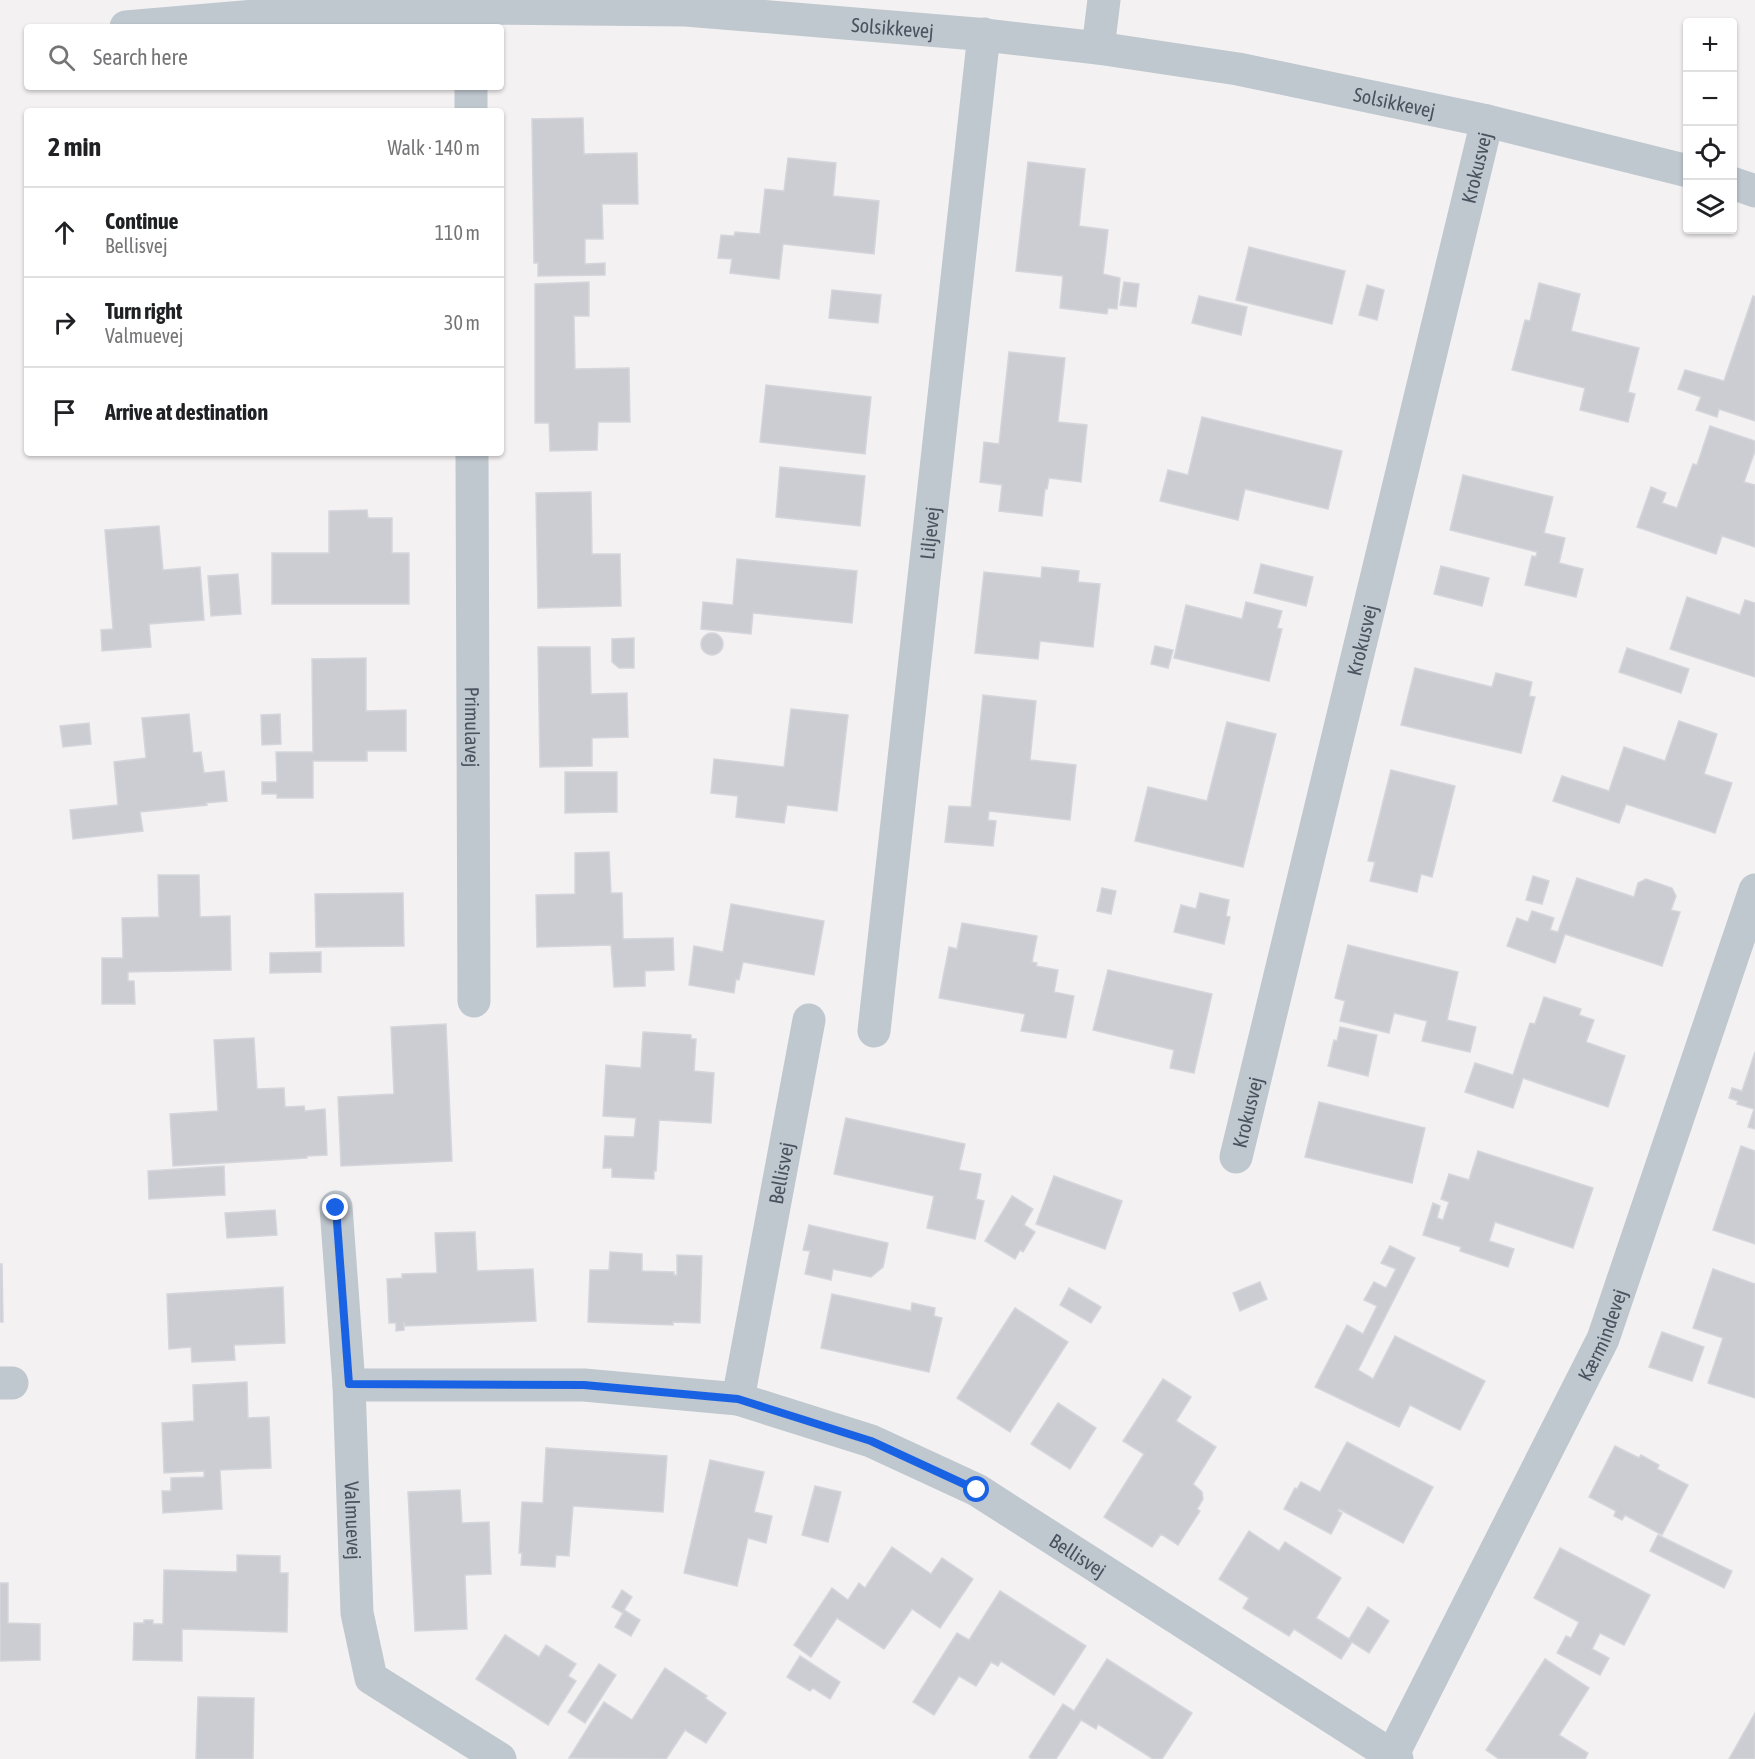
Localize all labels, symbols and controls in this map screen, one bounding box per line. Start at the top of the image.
street label: Solsikkevej [851,12,935,42]
map controls [1683,18,1737,234]
button: + [1683,18,1737,72]
search box [24,24,504,90]
icon: search [45,41,78,74]
text: Search here [93,44,188,70]
button: − [1683,72,1737,126]
street label: Solsikkevej [1352,82,1437,121]
button: locate [1683,126,1737,180]
street label: Krokusvej [1456,130,1495,206]
text: 2 min [48,132,101,162]
text: Walk · 140 m [388,136,480,159]
button: layers [1683,180,1737,234]
text: Continue [105,208,179,234]
icon: ahead [48,216,81,249]
text: 110 m [435,221,480,244]
text: Bellisvej [105,234,168,257]
text: Turn right [105,298,182,324]
icon: right [48,306,81,339]
text: 30 m [444,311,480,334]
text: Valmuevej [105,324,183,347]
icon: arrive [48,396,81,429]
text: Arrive at destination [105,399,268,425]
street label: Liljevej [915,505,943,561]
street label: Krokusvej [1342,602,1381,678]
street label: Primulavej [461,687,485,767]
street label: Krokusvej [1227,1074,1267,1150]
street label: Bellisvej [763,1140,797,1206]
route end [322,1194,348,1220]
street label: Kærmindevej [1572,1286,1631,1384]
route start [963,1476,989,1502]
street label: Valmuevej [341,1481,367,1560]
street label: Bellisvej [1046,1528,1111,1581]

